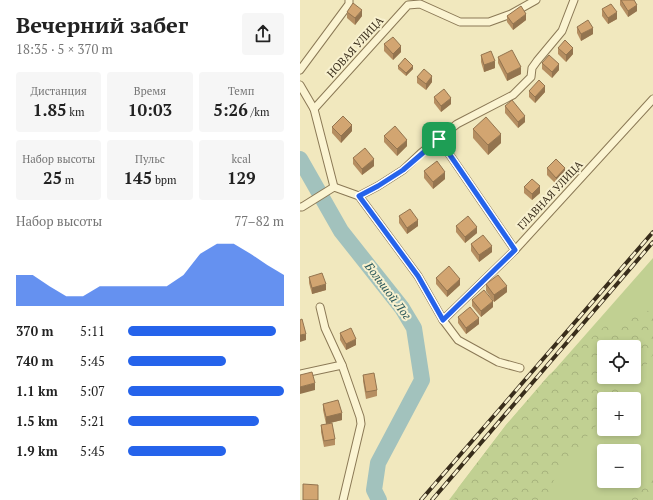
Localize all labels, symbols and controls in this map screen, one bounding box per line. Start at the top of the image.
text: Вечерний забег [16,10,188,39]
button: share [242,13,284,55]
street label: НОВАЯ УЛИЦА [324,13,386,81]
text: 18:35 · 5 × 370 m [16,40,113,58]
text: Дистанция [31,84,87,98]
text: Время [134,84,166,98]
text: Темп [228,84,255,98]
text: 1.85 [33,98,67,121]
text: 10:03 [128,98,172,121]
text: 5:26 [213,98,248,121]
text: km [67,105,85,119]
text: /km [248,105,269,119]
pin [422,122,456,156]
icon: arrive [428,128,450,150]
text: Набор высоты [22,152,95,166]
text: Пульс [135,152,165,166]
text: kcal [232,152,251,166]
street label: ГЛАВНАЯ УЛИЦА [514,157,586,232]
text: 25 [43,166,62,189]
text: 145 [123,166,152,189]
text: 129 [227,166,256,189]
text: m [62,173,74,187]
text: bpm [152,173,177,187]
text: Набор высоты [16,212,102,230]
text: 77–82 m [234,212,284,230]
water label: Большой Лог [361,258,415,323]
text: 370 m [16,322,54,340]
text: 5:11 [80,322,105,340]
map controls [597,340,641,488]
button: locate [597,340,641,384]
text: 740 m [16,352,54,370]
text: 5:45 [80,352,105,370]
text: 1.1 km [16,382,58,400]
text: 5:07 [80,382,105,400]
button: + [597,392,641,436]
text: 1.5 km [16,412,58,430]
text: 5:21 [80,412,105,430]
text: 1.9 km [16,442,58,460]
text: 5:45 [80,442,105,460]
button: − [597,444,641,488]

